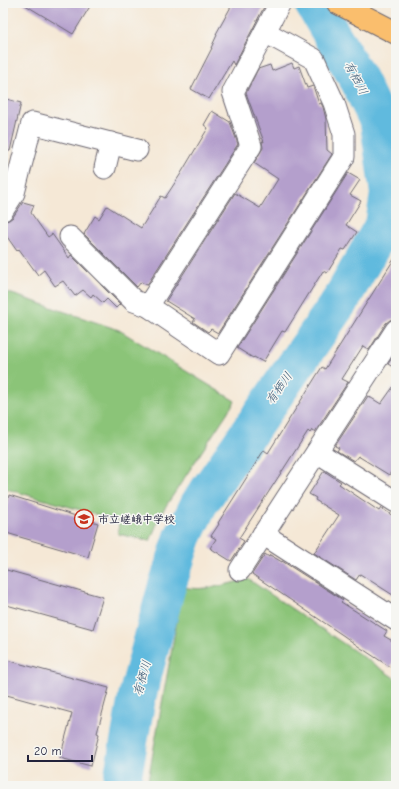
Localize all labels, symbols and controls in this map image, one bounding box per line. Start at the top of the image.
water label: 有栖川 [341,59,371,97]
water label: 有栖川 [263,369,295,407]
school or university icon: 市立嵯峨中学校 [73,508,95,530]
place label: 市立嵯峨中学校 [98,513,175,526]
water label: 有栖川 [130,659,154,697]
scale bar [28,737,92,763]
text: 20 m [34,744,62,758]

